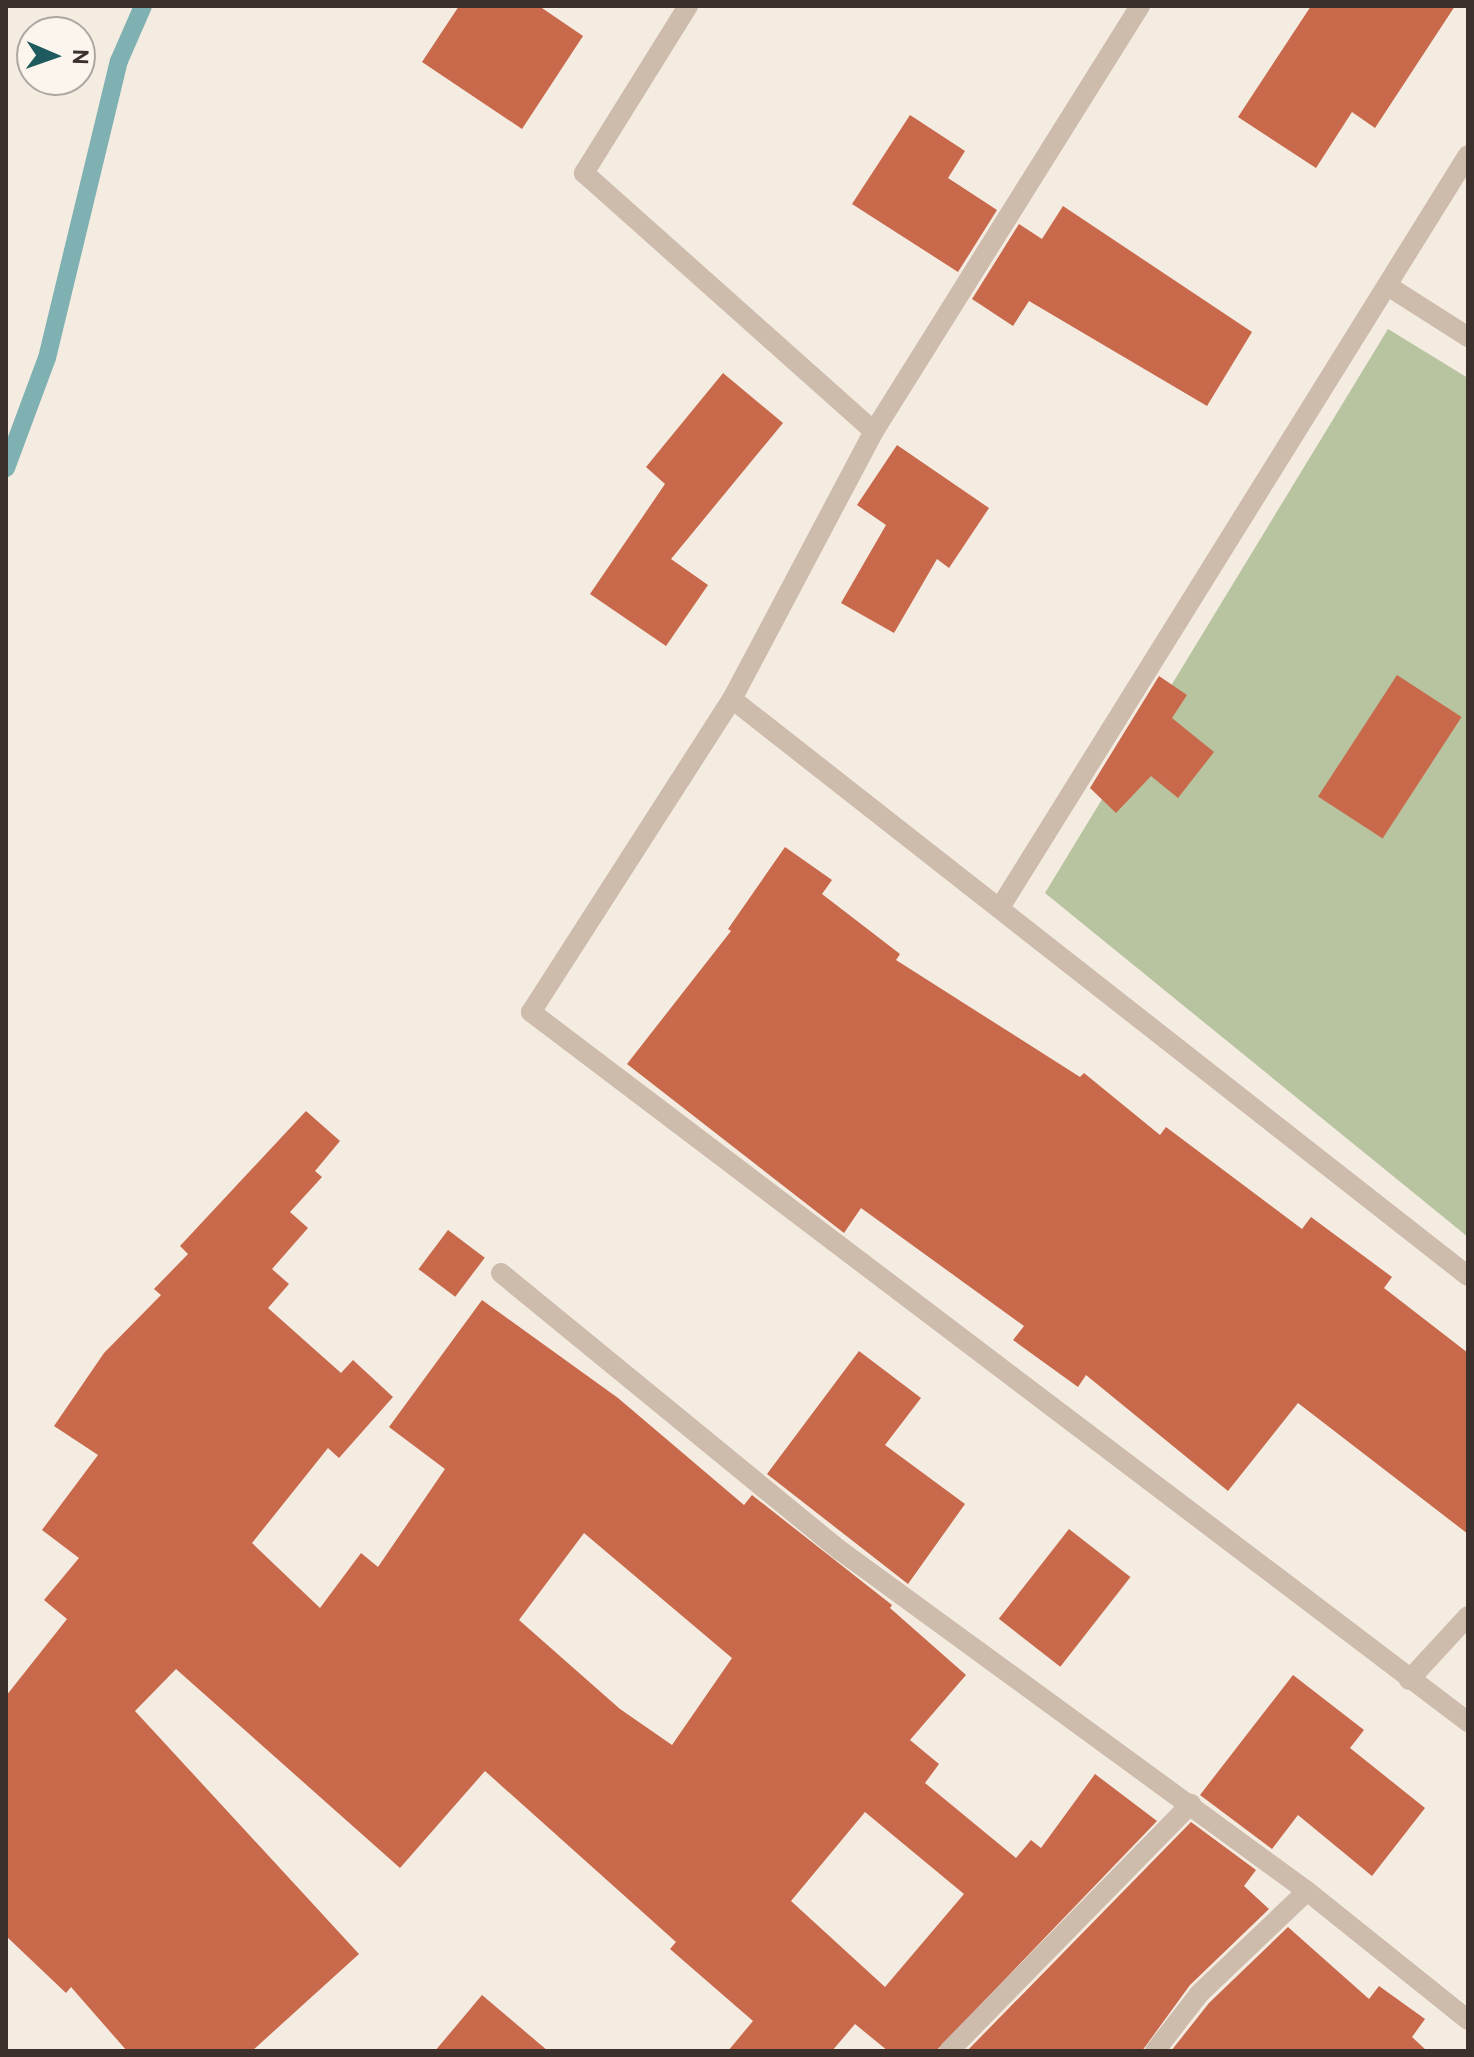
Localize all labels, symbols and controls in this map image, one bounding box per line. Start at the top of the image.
north arrow [16,16,96,96]
text: N [65,48,92,65]

